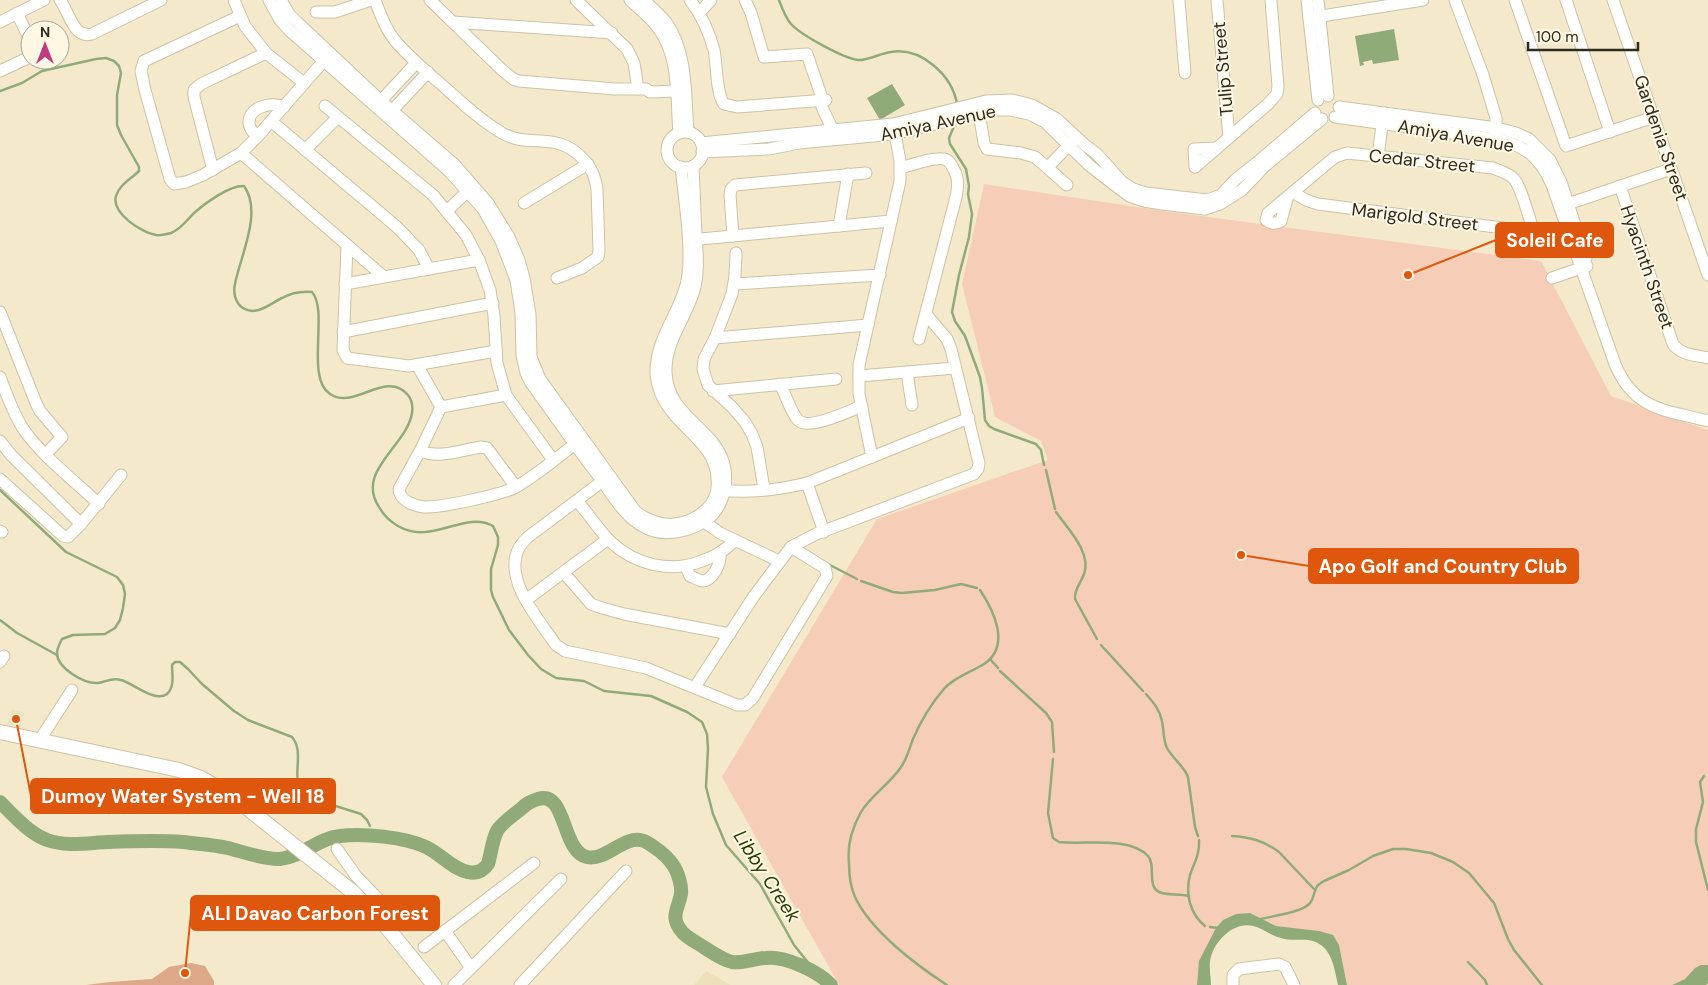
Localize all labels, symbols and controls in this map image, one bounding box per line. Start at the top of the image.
north arrow [20,20,70,70]
scale bar [1528,20,1638,52]
street label: Tulip Street [1207,21,1239,117]
text: N [40,23,50,41]
text: 100 m [1536,27,1579,47]
street label: Gardenia Street [1628,72,1694,204]
street label: Amiya Avenue [878,99,998,147]
street label: Amiya Avenue [1396,114,1516,158]
street label: Cedar Street [1368,143,1476,179]
street label: Marigold Street [1350,197,1480,237]
street label: Hyacinth Street [1615,202,1679,332]
callout: Soleil Cafe [1496,223,1613,257]
text: Soleil Cafe [1506,228,1604,253]
callout: Apo Golf and Country Club [1309,549,1578,583]
text: Apo Golf and Country Club [1319,554,1567,579]
callout: Dumoy Water System - Well 18 [31,779,335,813]
text: Dumoy Water System - Well 18 [41,784,325,809]
water label: Libby Creek [728,825,806,927]
callout: ALI Davao Carbon Forest [191,896,439,930]
text: ALI Davao Carbon Forest [201,901,429,926]

